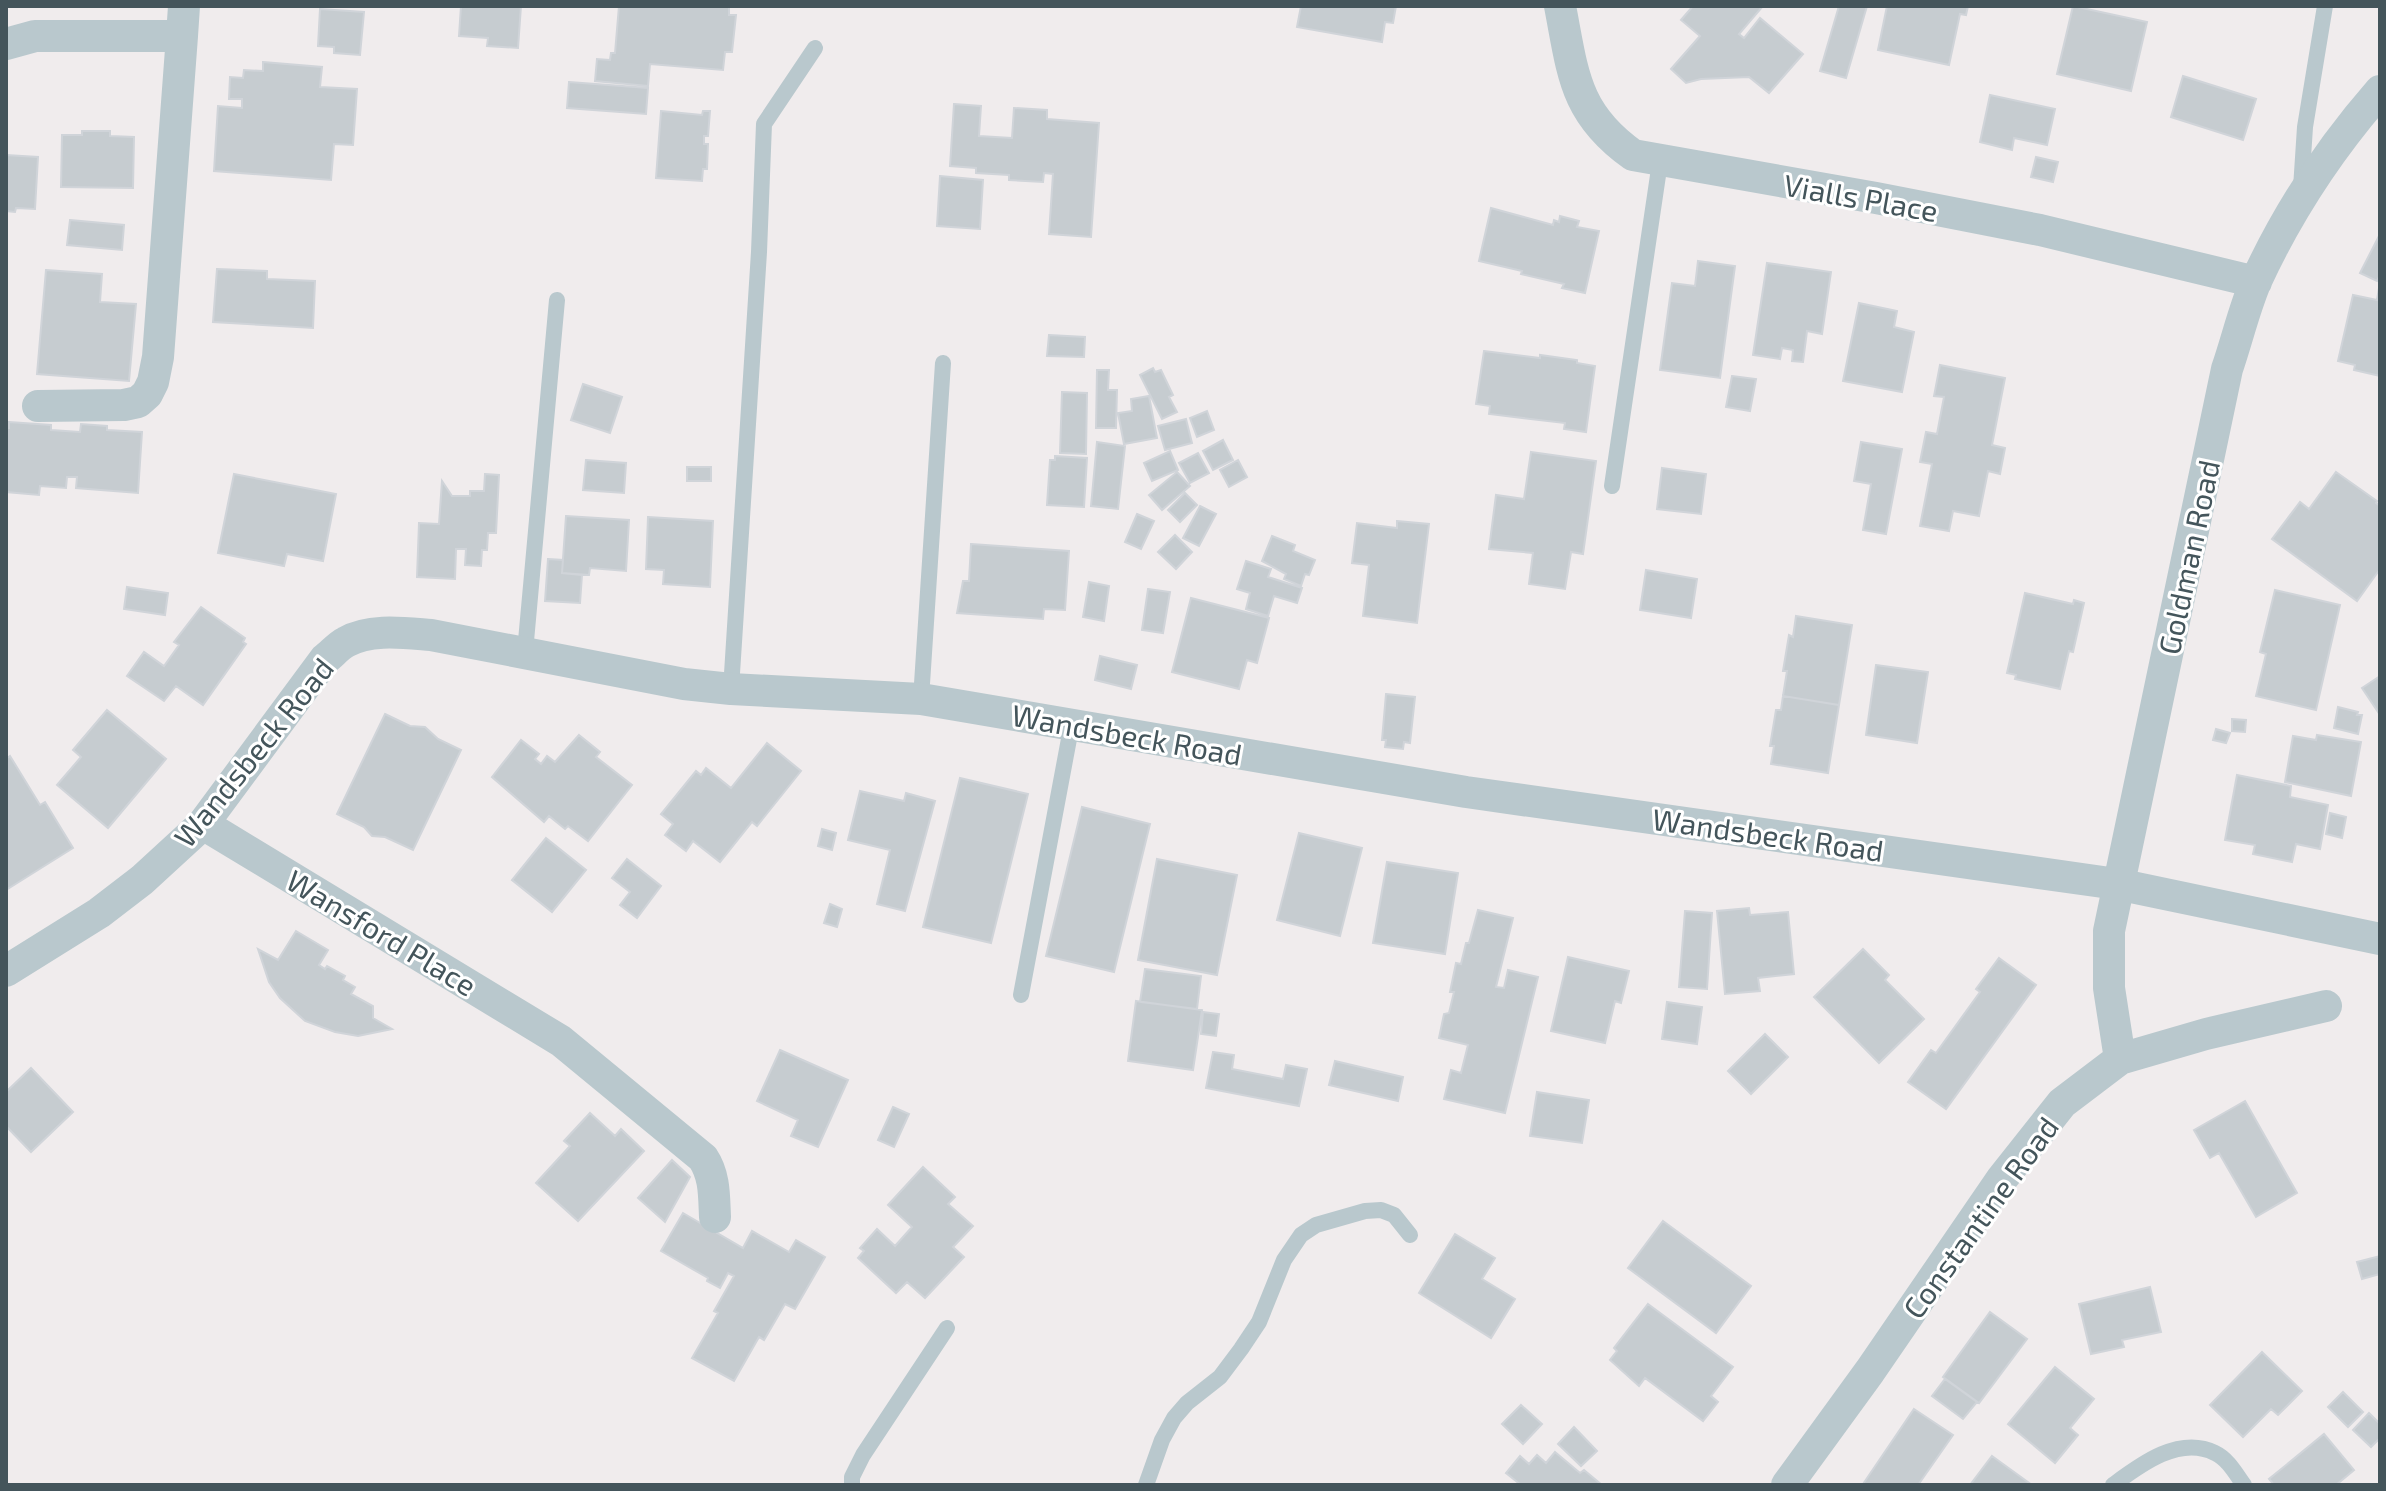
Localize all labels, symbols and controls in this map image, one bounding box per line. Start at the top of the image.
street label: Vialls Place [1781,166,1941,228]
street label: Goldman Road [2150,456,2226,658]
street label: Wandsbeck Road [166,650,340,854]
street label: Wandsbeck Road [1009,696,1245,772]
street label: Wandsbeck Road [1650,800,1886,868]
street label: Wansford Place [281,861,483,1003]
street label: Constantine Road [1895,1109,2065,1325]

